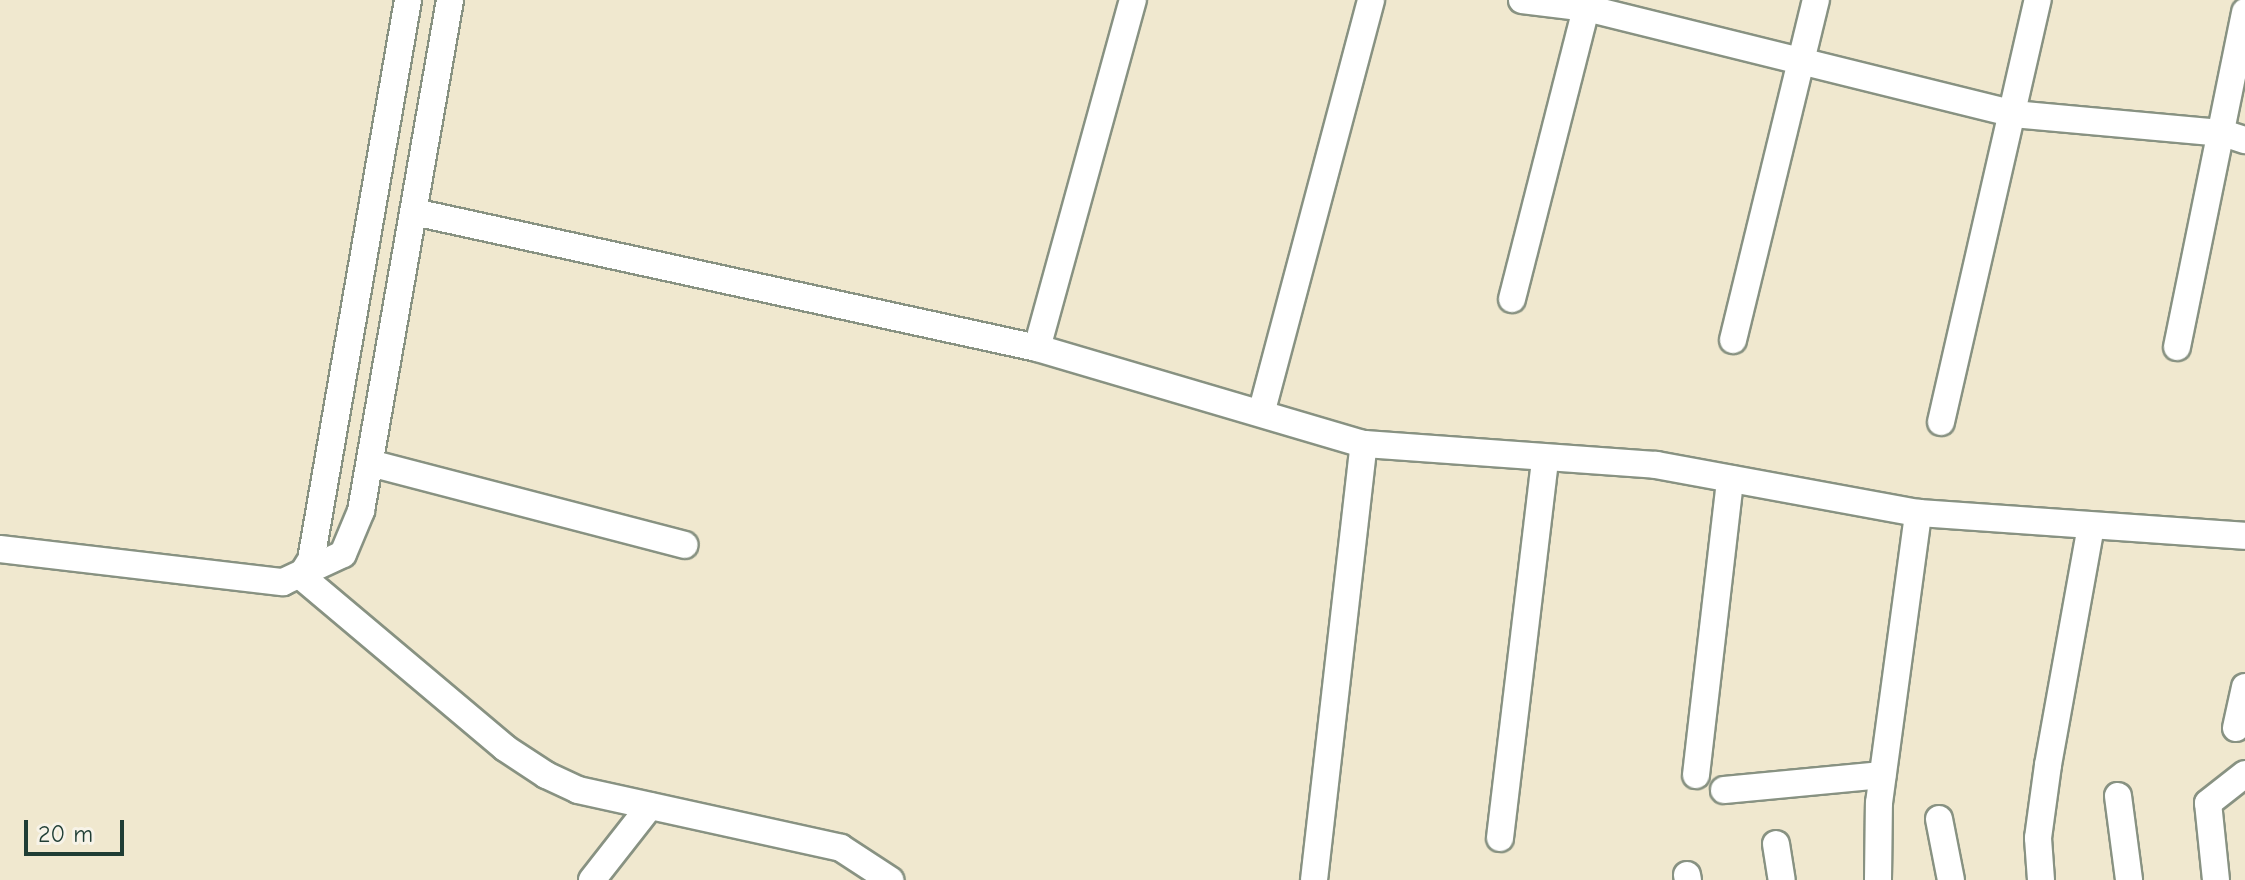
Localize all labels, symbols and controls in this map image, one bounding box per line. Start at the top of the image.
scale bar [28,804,128,854]
text: 20 m [38,820,93,848]

